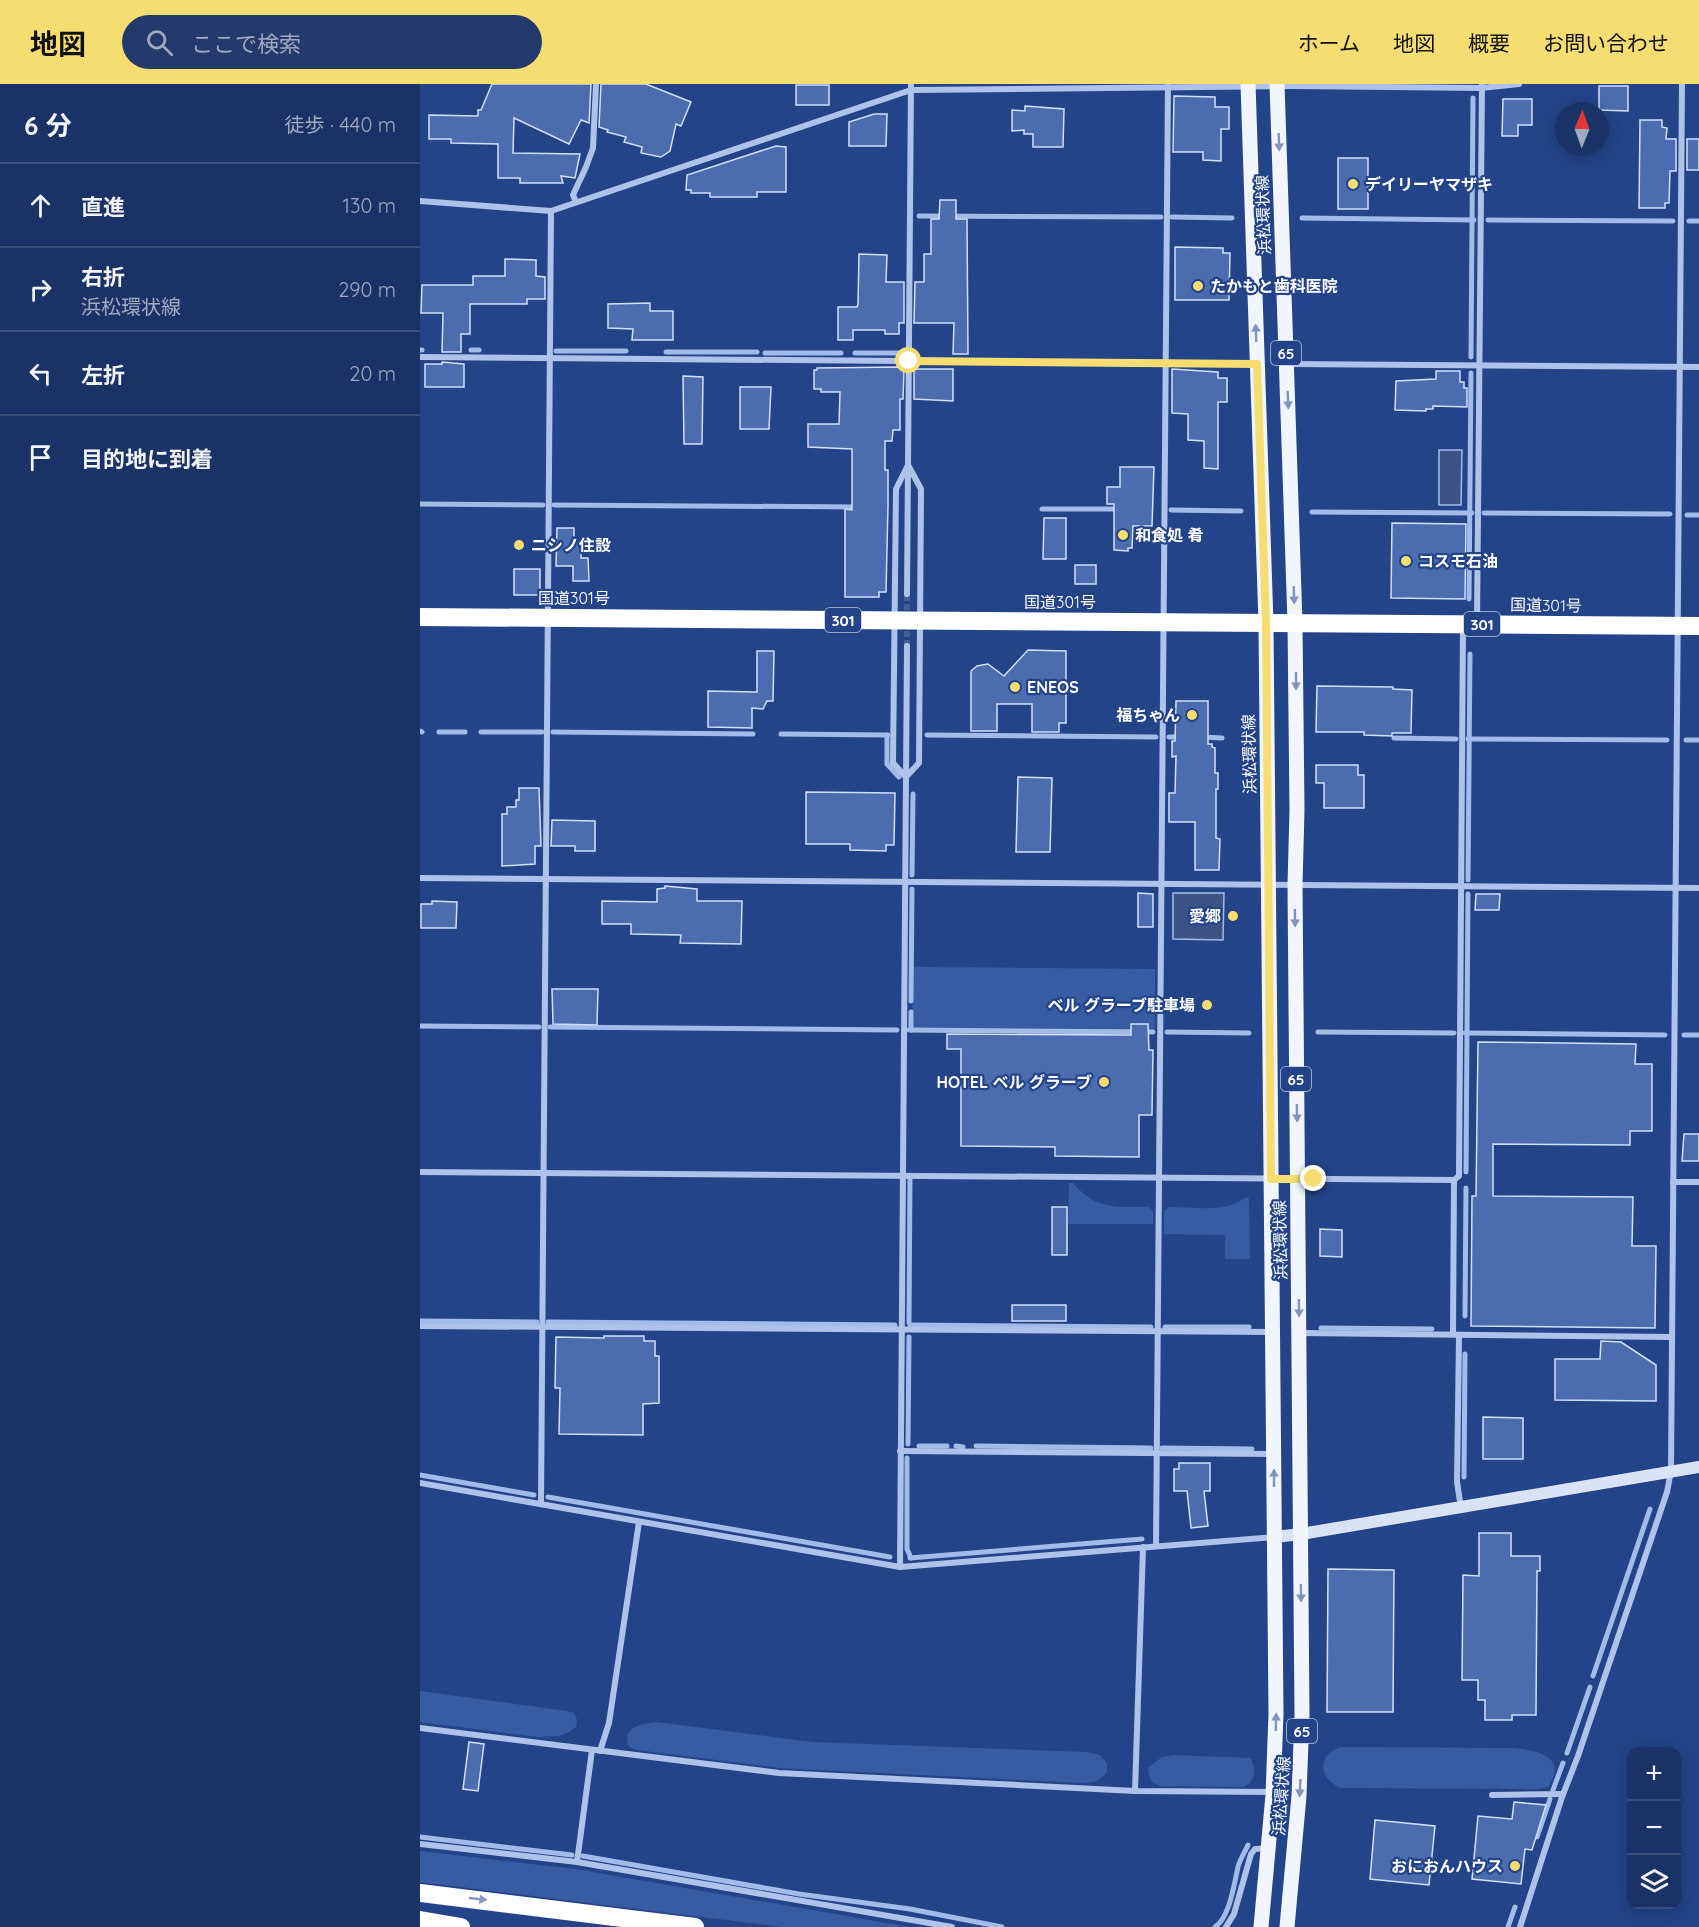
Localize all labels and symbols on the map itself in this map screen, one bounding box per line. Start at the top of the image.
north arrow [1555,102,1609,156]
one-way arrow [1274,133,1284,152]
place label: デイリーヤマザキ [1365,174,1493,194]
street label: 浜松環状線 [1252,175,1274,255]
marker: デイリーヤマザキ [1346,177,1360,191]
place label: たかもと歯科医院 [1210,276,1338,296]
marker: たかもと歯科医院 [1191,279,1205,293]
one-way arrow [1252,324,1261,343]
road number: 65 [1271,341,1301,365]
route start [895,347,921,373]
one-way arrow [1283,391,1292,410]
place label: 和食処 肴 [1135,525,1203,545]
marker: 和食処 肴 [1116,528,1130,542]
place label: ニシノ住設 [531,535,611,555]
marker: ニシノ住設 [512,538,526,552]
place label: コスモ石油 [1418,551,1498,571]
marker: コスモ石油 [1399,554,1413,568]
one-way arrow [1289,586,1299,605]
street label: 国道301号 [538,588,610,608]
street label: 国道301号 [1024,592,1096,612]
street label: 国道301号 [1510,594,1582,616]
road number: 301 [825,608,861,632]
road number: 301 [1464,612,1500,636]
one-way arrow [1291,672,1300,691]
place label: ENEOS [1027,677,1079,697]
marker: ENEOS [1008,680,1022,694]
place label: 福ちゃん [1116,705,1180,725]
marker: 福ちゃん [1185,708,1199,722]
street label: 浜松環状線 [1238,714,1260,794]
place label: 愛郷 [1189,906,1221,926]
marker: 愛郷 [1226,909,1240,923]
one-way arrow [1290,909,1300,928]
place label: ベル グラーブ駐車場 [1047,995,1195,1015]
marker: ベル グラーブ駐車場 [1200,998,1214,1012]
road number: 65 [1281,1067,1311,1091]
place label: HOTEL ベル グラーブ [937,1072,1092,1092]
marker: HOTEL ベル グラーブ [1097,1075,1111,1089]
one-way arrow [1292,1104,1302,1123]
route end [1300,1165,1326,1191]
street label: 浜松環状線 [1269,1200,1291,1280]
one-way arrow [1294,1299,1304,1318]
one-way arrow [1269,1469,1279,1488]
one-way arrow [1296,1583,1306,1602]
one-way arrow [1271,1713,1281,1732]
road number: 65 [1287,1719,1317,1743]
street label: 浜松環状線 [1268,1755,1294,1837]
one-way arrow [1295,1778,1304,1797]
place label: おにおんハウス [1391,1856,1503,1876]
marker: おにおんハウス [1508,1859,1522,1873]
one-way arrow [469,1895,488,1904]

